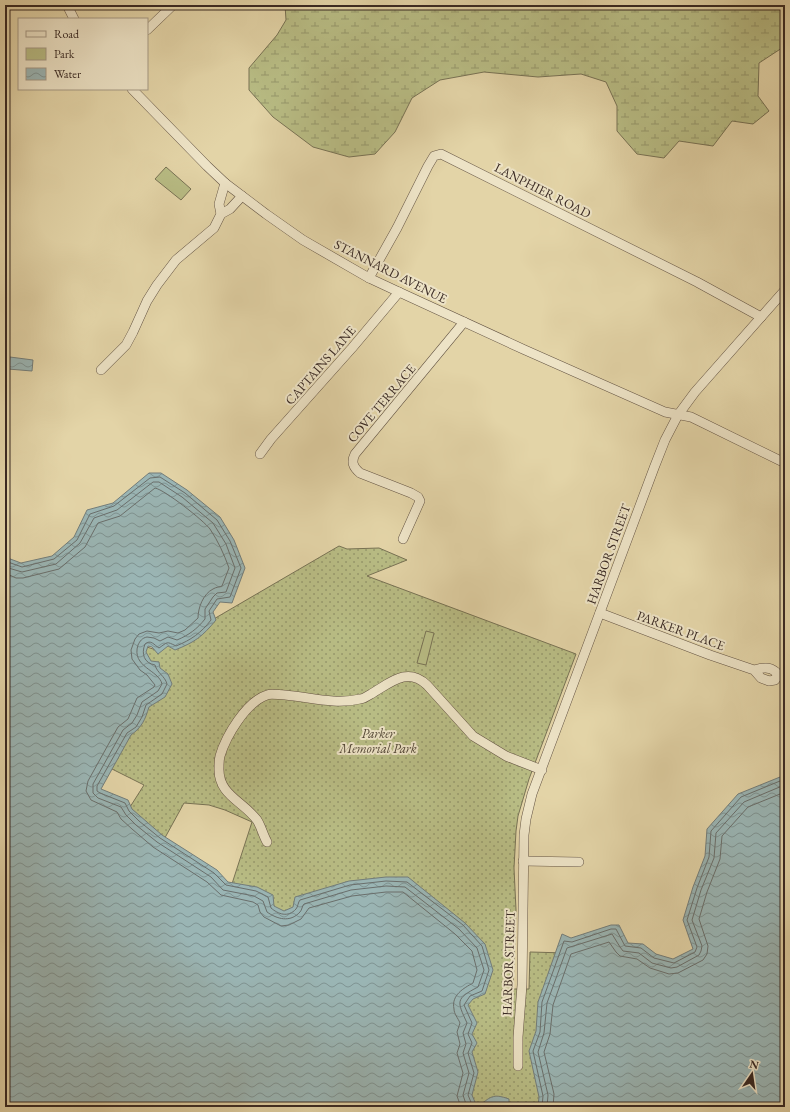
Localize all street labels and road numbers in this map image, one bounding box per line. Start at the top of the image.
street label: LANPHIER ROAD [492,159,594,222]
street label: STANNARD AVENUE [332,236,450,307]
street label: CAPTAINS LANE [281,322,359,408]
street label: COVE TERRACE [343,360,419,446]
street label: HARBOR STREET [582,501,635,607]
street label: PARKER PLACE [635,607,727,654]
street label: HARBOR STREET [498,910,519,1016]

